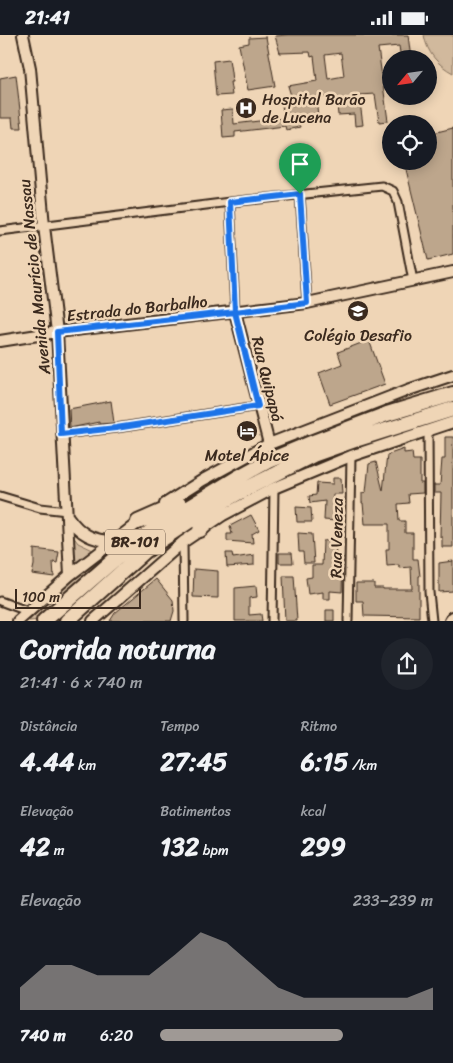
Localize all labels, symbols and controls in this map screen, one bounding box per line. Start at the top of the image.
text: 21:41 [25,1,70,34]
north arrow [382,50,438,105]
map controls [382,50,437,170]
place label: Hospital Barão de Lucena [262,85,366,132]
hospital icon: Hospital Barão de Lucena [234,96,258,120]
button: locate [382,115,437,170]
pin [279,143,321,194]
icon: arrive [286,150,314,178]
street label: Avenida Maurício de Nassau [10,177,59,377]
street label: Estrada do Barbalho [65,287,209,330]
school or university icon: Colégio Desafio [346,299,370,323]
place label: Colégio Desafio [304,321,412,350]
street label: Rua Quipapá [243,333,292,425]
hotel icon: Motel Ápice [235,419,259,443]
place label: Motel Ápice [205,441,289,470]
street label: Rua Veneza [321,497,352,578]
road number: BR-101 [105,529,165,555]
scale bar [15,585,141,609]
text: 100 m [22,585,60,610]
text: Corrida noturna [20,624,216,673]
button: share [381,638,433,690]
text: 21:41 · 6 × 740 m [20,668,142,697]
text: Distância [20,714,77,739]
text: Tempo [160,714,199,739]
text: Ritmo [301,714,337,739]
text: 4.44 [20,739,74,784]
text: 27:45 [160,739,227,784]
text: 6:15 [301,739,348,784]
text: km [74,753,96,778]
text: /km [348,753,377,778]
text: Elevação [20,799,73,824]
text: Batimentos [160,799,231,824]
text: kcal [301,799,326,824]
text: 42 [20,824,50,869]
text: 132 [160,824,199,869]
text: 299 [301,824,346,869]
text: m [50,838,64,863]
text: bpm [199,838,229,863]
text: Elevação [20,886,81,915]
text: 233–239 m [353,886,433,915]
text: 740 m [20,1021,66,1050]
text: 6:20 [100,1021,133,1050]

